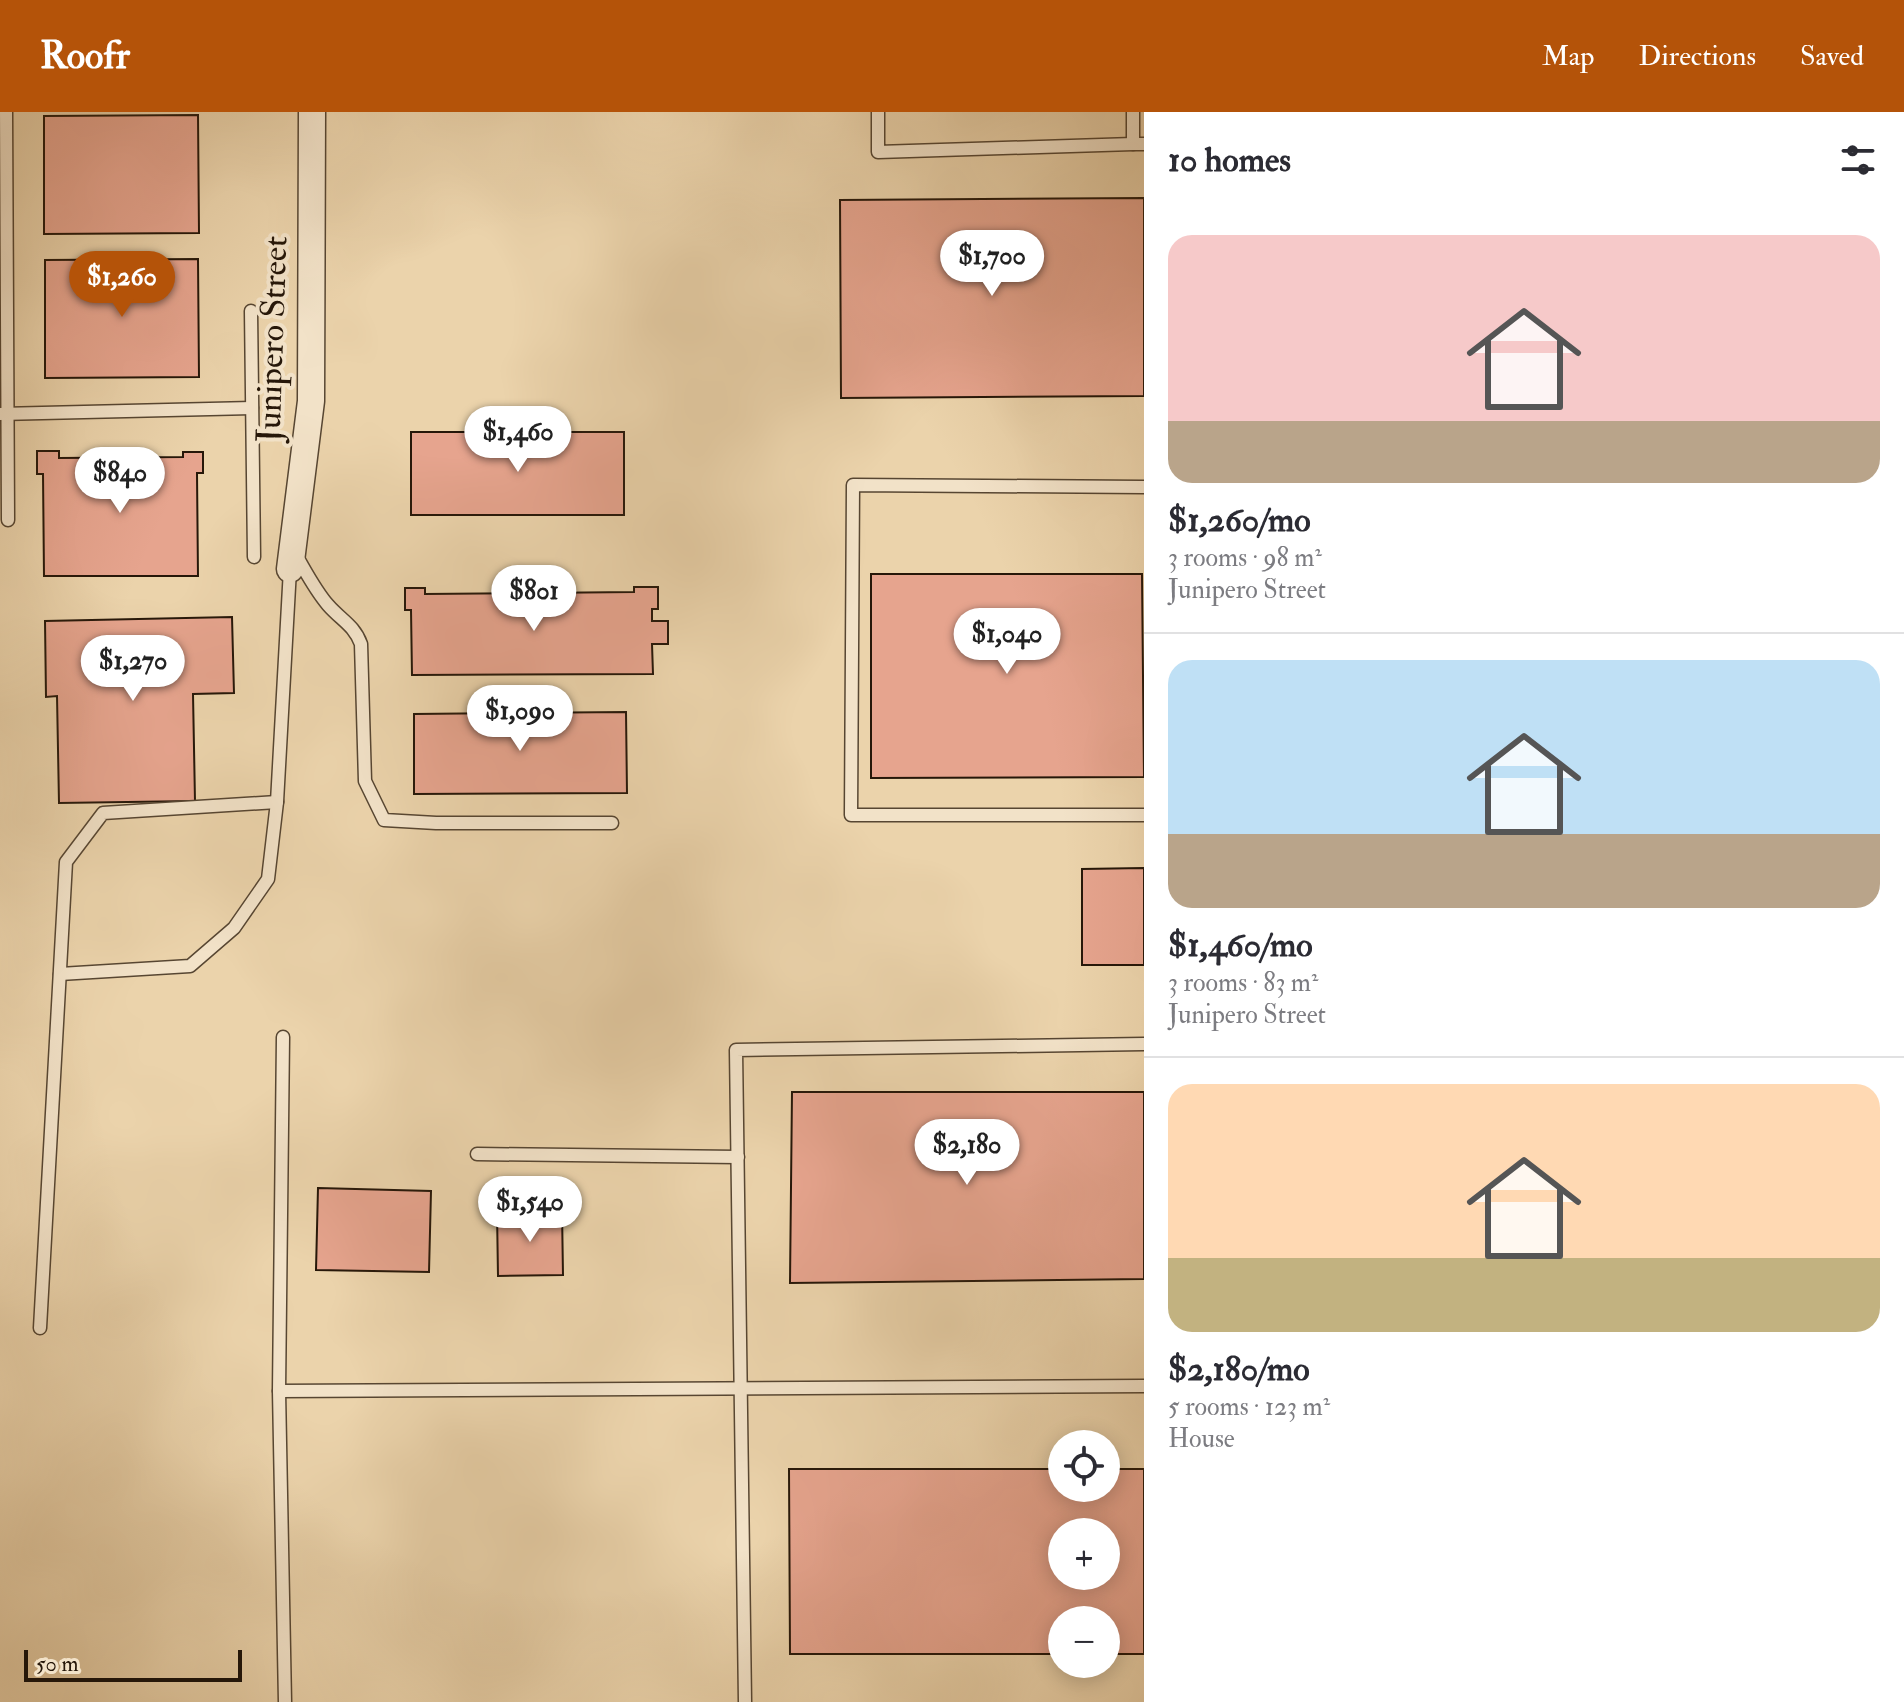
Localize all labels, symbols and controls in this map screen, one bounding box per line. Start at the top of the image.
text: Roofr [40,32,130,80]
text: Map [1542,39,1595,74]
text: Directions [1639,39,1756,74]
text: Saved [1800,39,1864,74]
icon: filters [1836,138,1880,182]
text: 10 homes [1168,139,1291,182]
pin: $1,700 [927,230,1057,298]
street label: Junipero Street [247,235,298,444]
text: $1,700 [958,240,1026,272]
pin: $1,260 [57,251,187,319]
text: $1,260 [87,261,157,293]
icon: home [1452,287,1596,431]
pin: $1,460 [453,406,583,474]
text: $1,460 [482,416,554,448]
pin: $840 [73,447,167,515]
text: $840 [93,457,147,489]
text: $1,260/mo [1168,499,1311,542]
text: 3 rooms · 98 m² [1168,542,1322,574]
pin: $801 [487,565,581,633]
text: Junipero Street [1168,574,1326,606]
text: $801 [509,575,559,607]
pin: $1,040 [942,608,1072,676]
text: $1,040 [972,618,1042,650]
pin: $1,270 [68,635,198,703]
text: $1,270 [99,645,167,677]
pin: $1,090 [455,685,585,753]
text: $1,090 [485,695,555,727]
icon: home [1452,712,1596,856]
text: $1,460/mo [1168,924,1313,967]
text: 3 rooms · 83 m² [1168,967,1318,999]
text: Junipero Street [1168,999,1326,1031]
pin: $2,180 [902,1119,1032,1187]
text: $2,180 [933,1129,1001,1161]
icon: home [1452,1136,1596,1280]
pin: $1,540 [465,1176,595,1244]
text: $1,540 [496,1186,564,1218]
text: $2,180/mo [1168,1348,1310,1391]
text: 5 rooms · 123 m² [1168,1391,1330,1423]
text: House [1168,1423,1235,1455]
map controls [1048,1430,1120,1678]
button: locate [1048,1430,1120,1502]
button: + [1048,1518,1120,1590]
button: − [1048,1606,1120,1678]
scale bar [24,1646,242,1682]
text: 50 m [36,1650,78,1678]

